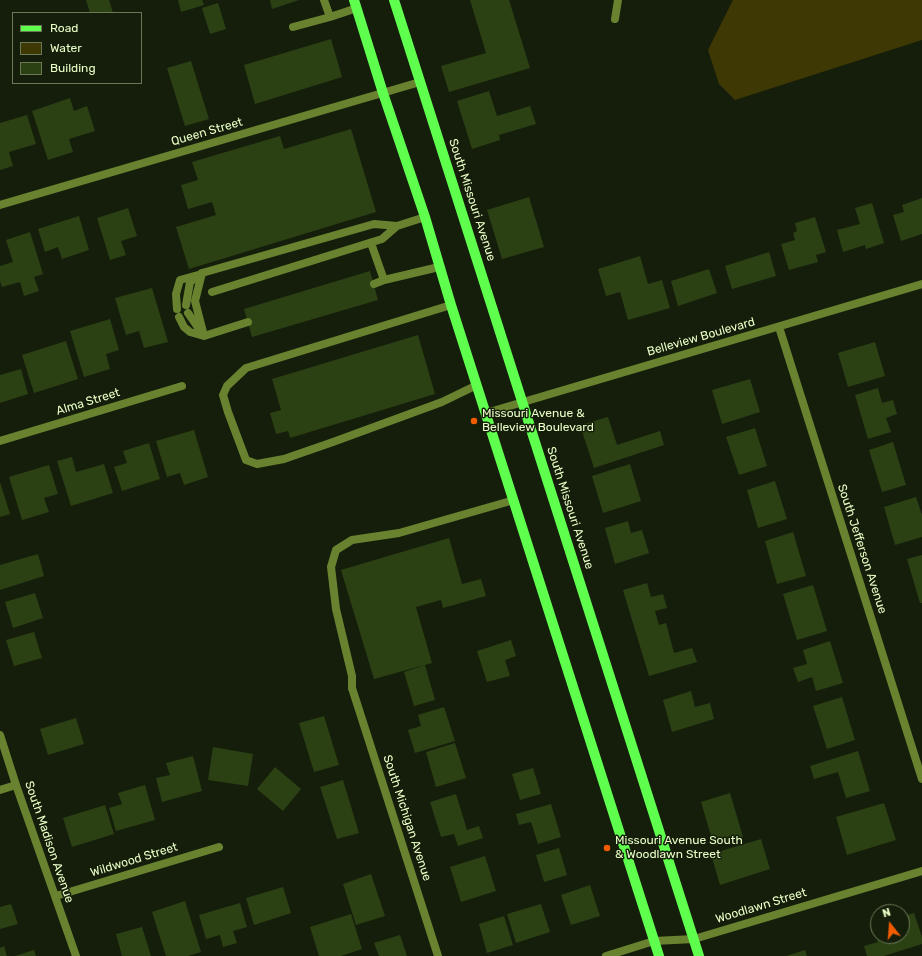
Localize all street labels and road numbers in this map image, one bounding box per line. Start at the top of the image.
street label: Queen Street [170,115,244,149]
street label: South Missouri Avenue [445,137,499,263]
street label: Belleview Boulevard [645,315,757,359]
street label: Alma Street [54,385,122,419]
street label: South Missouri Avenue [543,445,597,571]
street label: South Jefferson Avenue [834,482,890,616]
street label: South Michigan Avenue [380,753,434,883]
street label: South Madison Avenue [21,779,77,905]
street label: Wildwood Street [89,840,179,880]
street label: Woodlawn Street [714,885,808,927]

